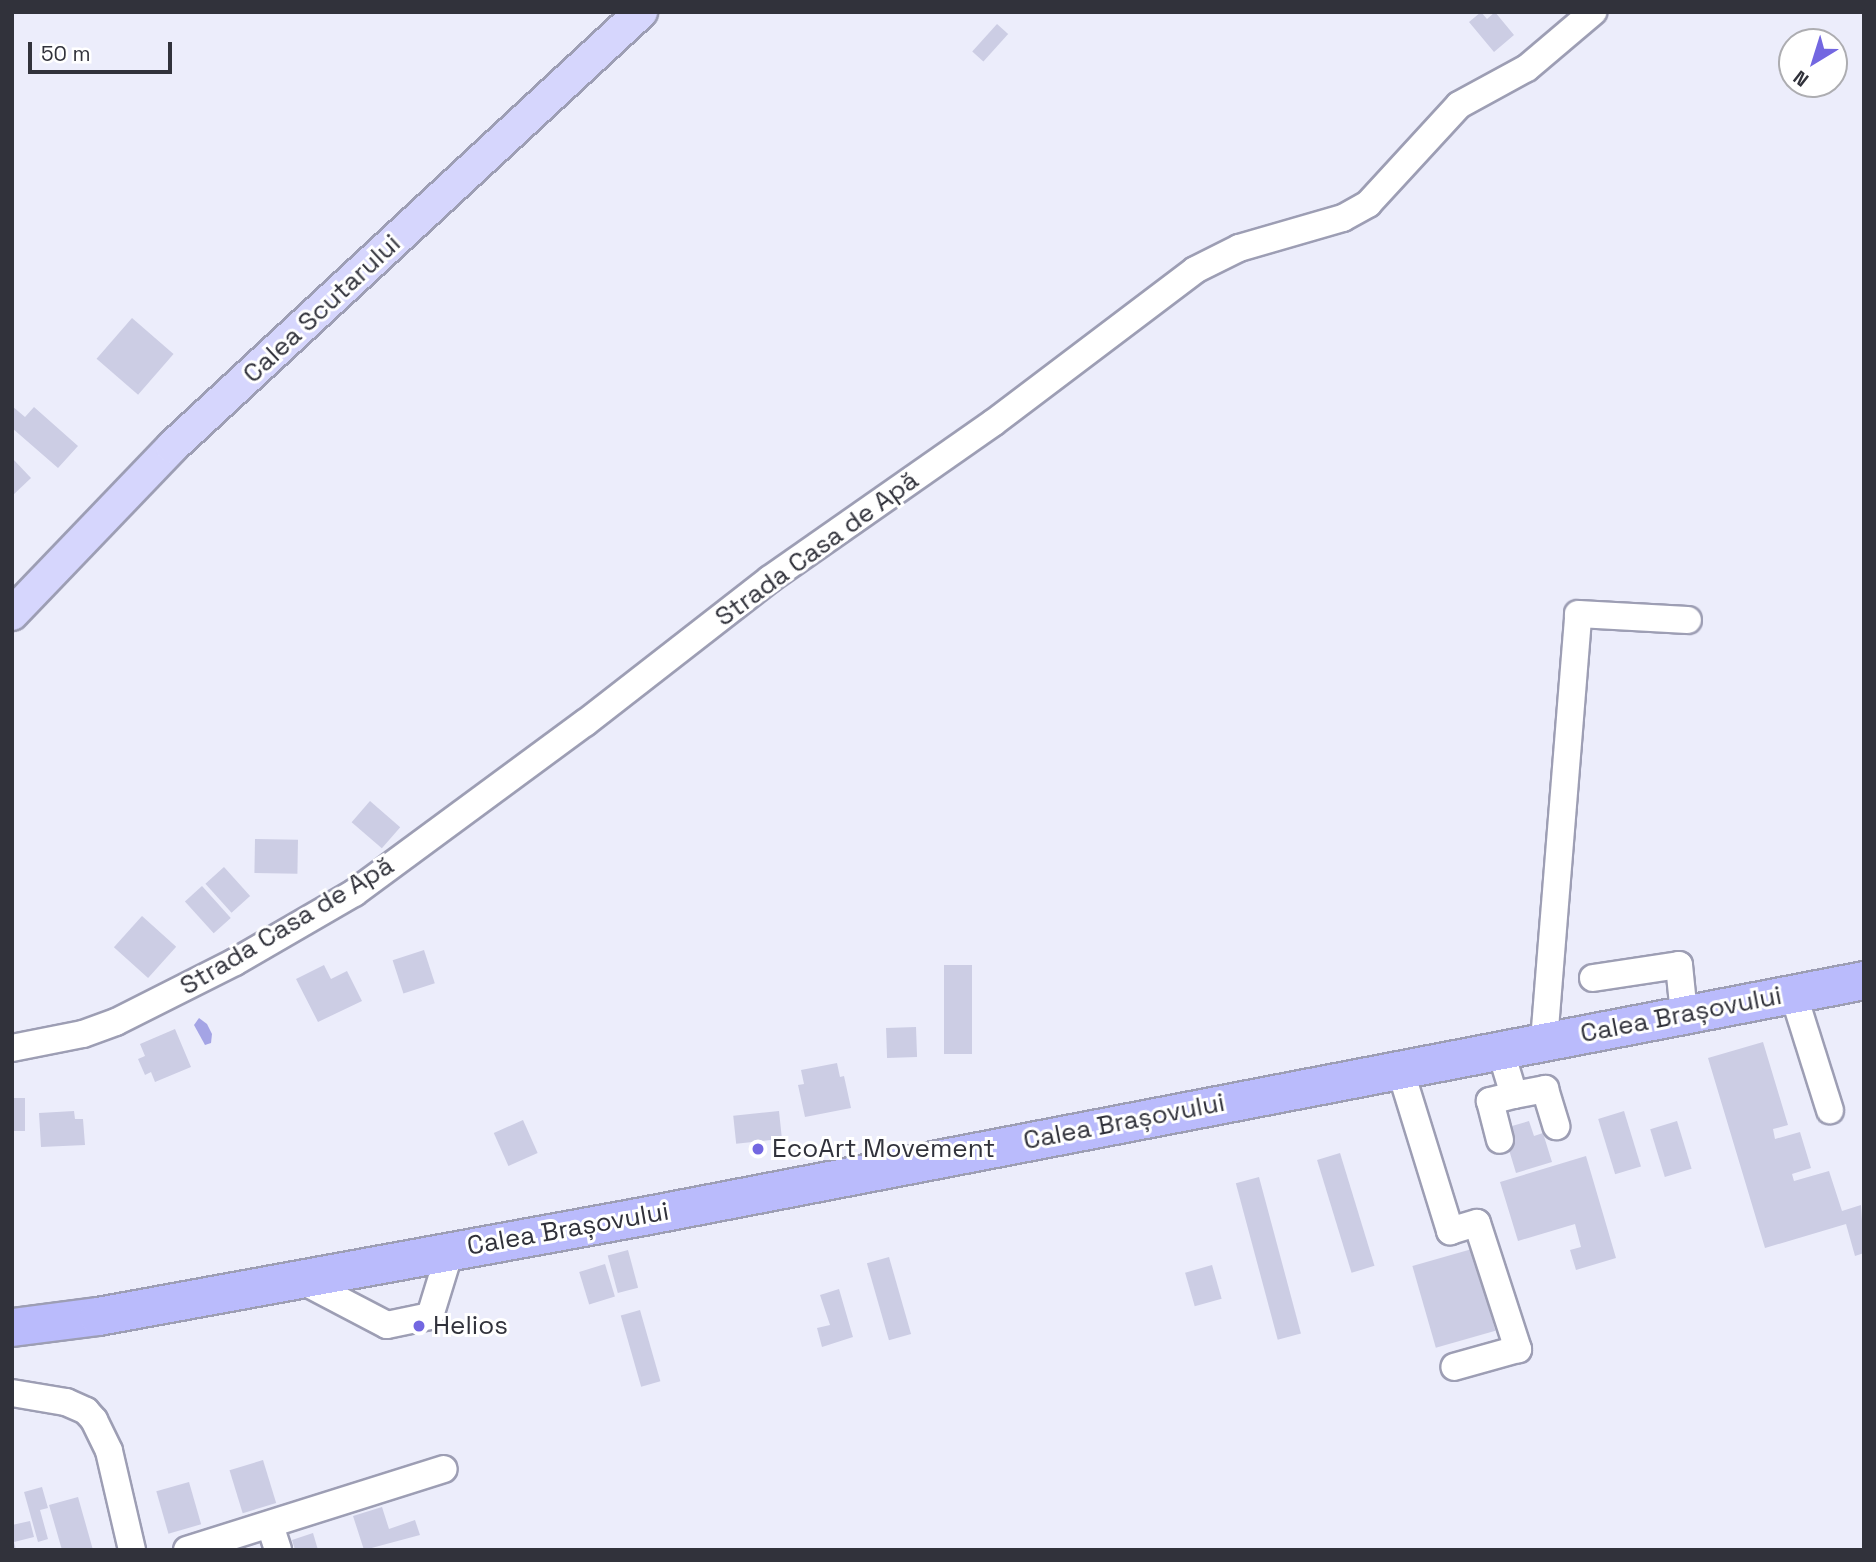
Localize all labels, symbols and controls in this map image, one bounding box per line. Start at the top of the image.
scale bar [32,28,175,72]
north arrow [1778,28,1848,98]
text: 50 m [41,40,91,67]
text: N [1788,65,1814,92]
street label: Calea Scutarului [237,228,407,390]
street label: Strada Casa de Apă [709,465,925,633]
street label: Strada Casa de Apă [174,850,400,1002]
street label: Calea Brașovului [1578,980,1784,1050]
street label: Calea Brașovului [1021,1087,1227,1157]
place label: EcoArt Movement [772,1133,995,1165]
marker: EcoArt Movement [750,1141,766,1157]
street label: Calea Brașovului [465,1196,671,1262]
place label: Helios [433,1310,508,1342]
marker: Helios [411,1318,427,1334]

